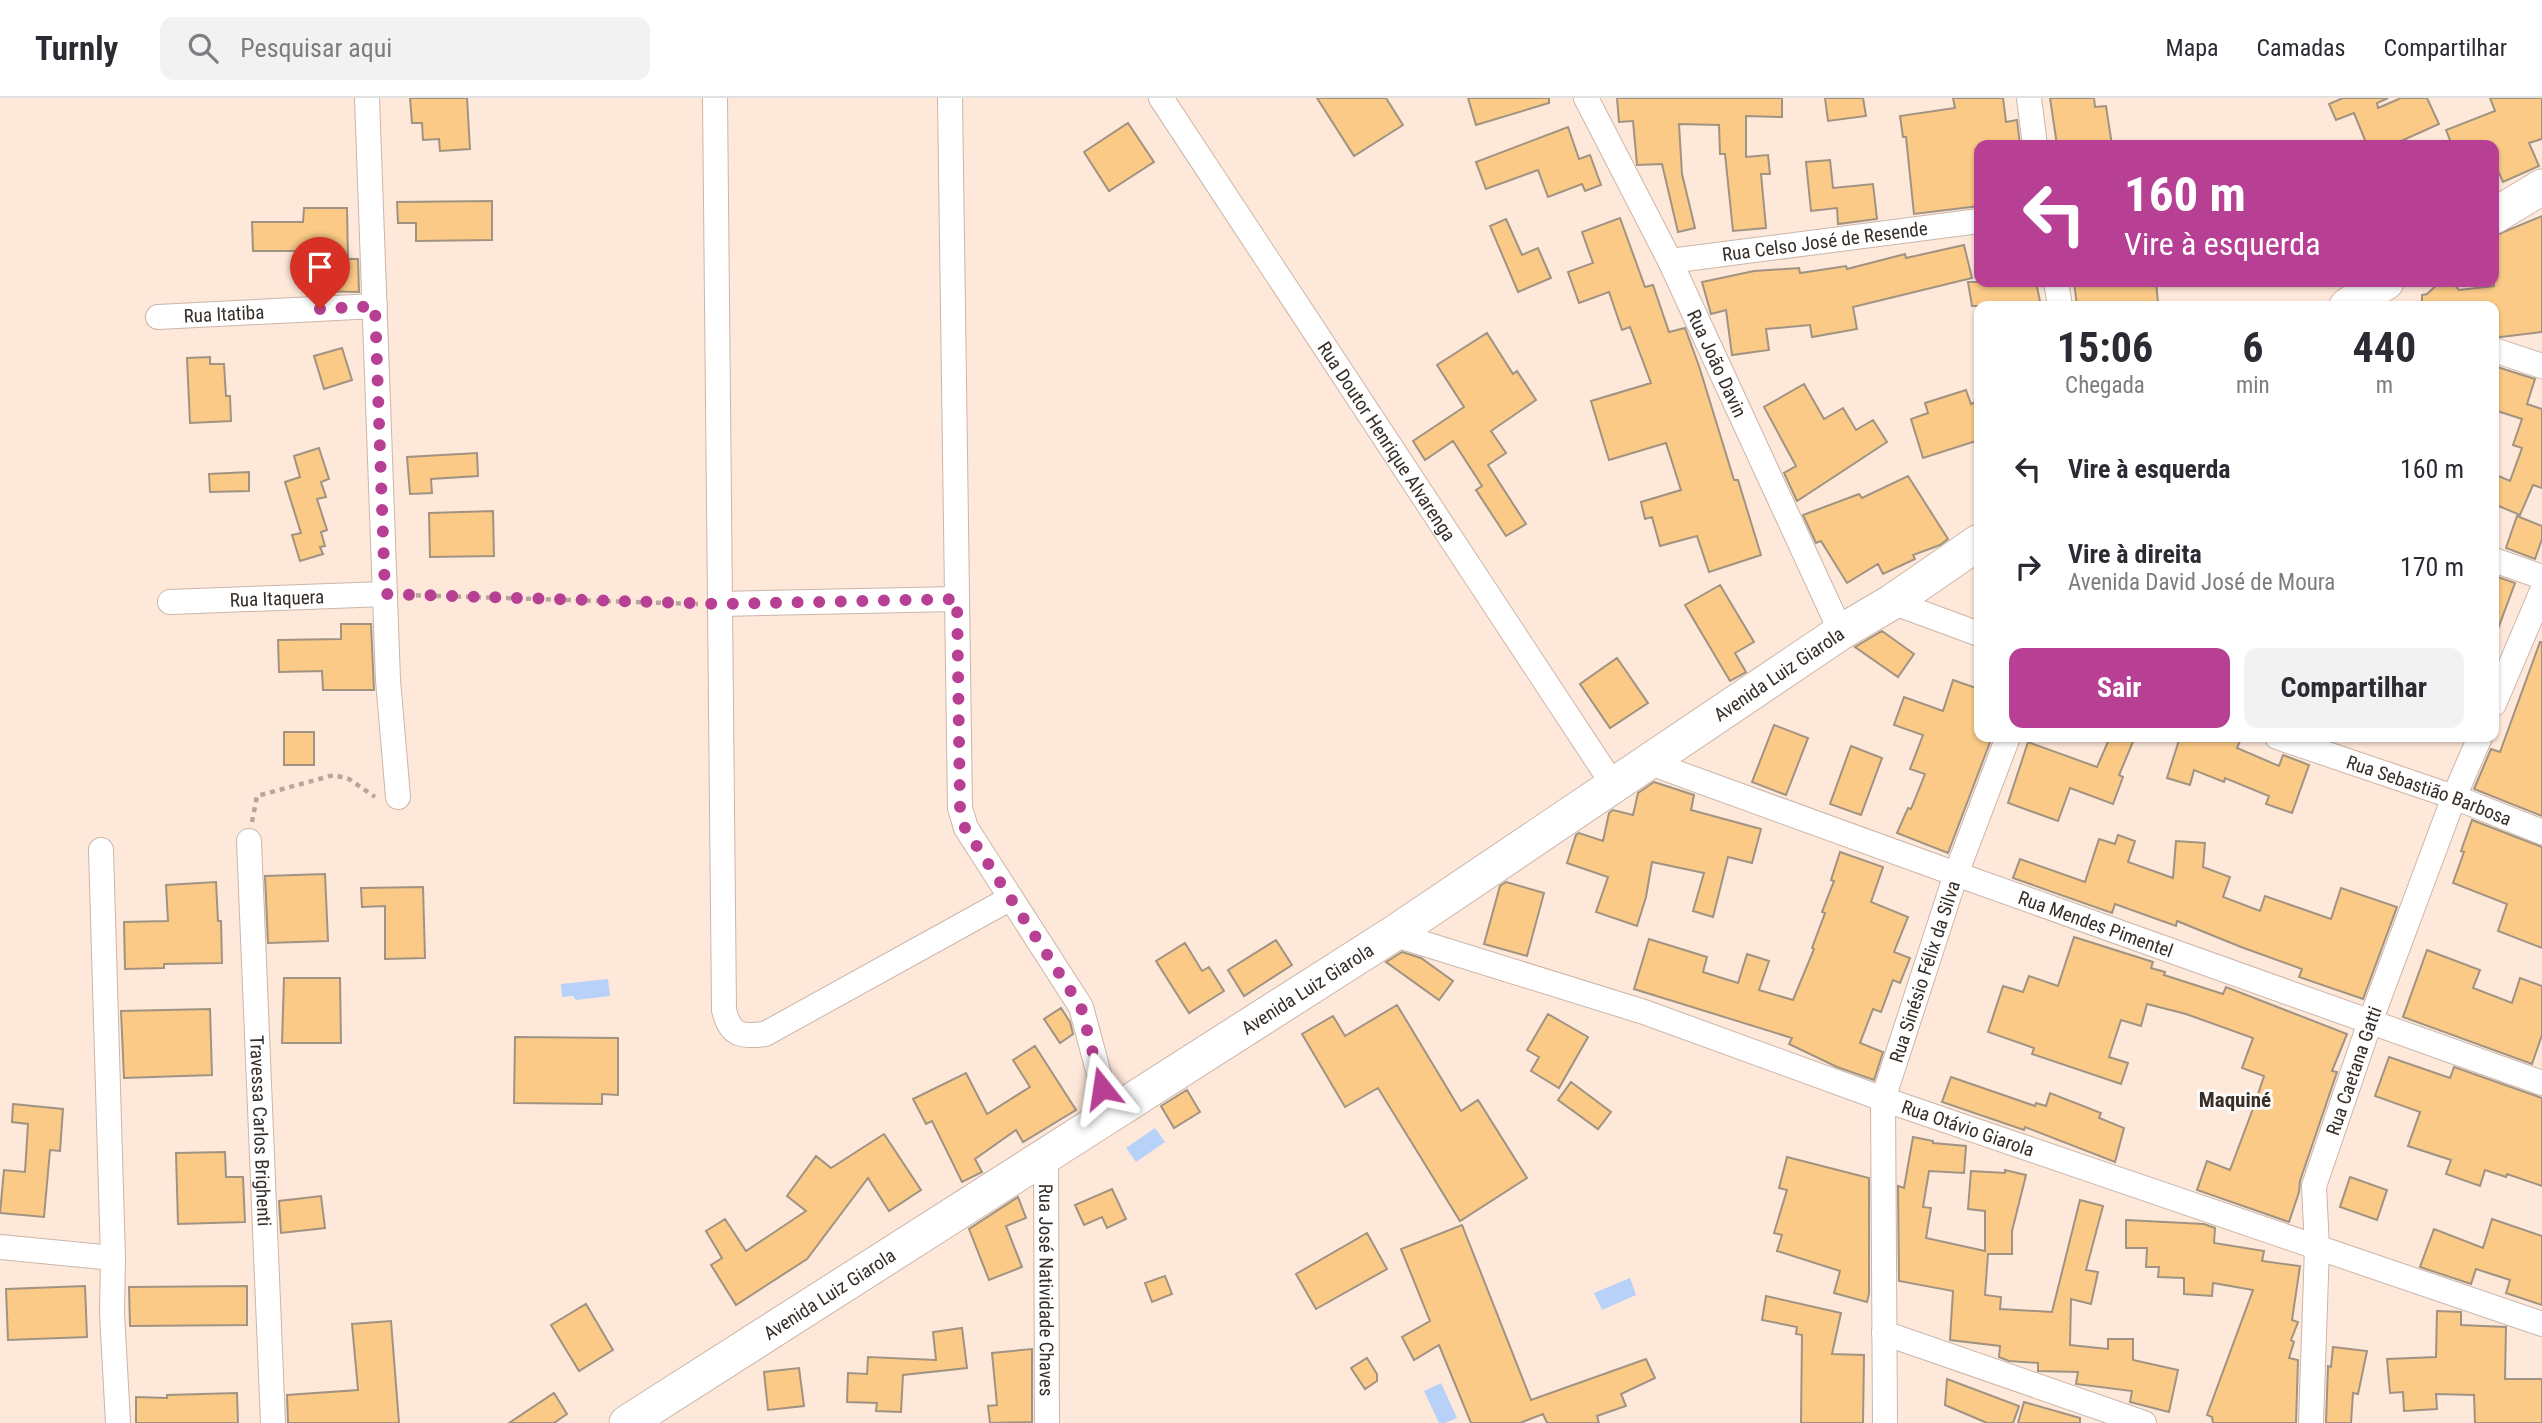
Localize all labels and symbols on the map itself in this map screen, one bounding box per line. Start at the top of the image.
street label: Rua Celso José de Resende [1721,217,1929,266]
pin [290,237,350,309]
street label: Rua Itatiba [183,301,265,328]
street label: Rua João Davin [1682,306,1751,421]
street label: Rua Doutor Henrique Alvarenga [1313,337,1461,546]
street label: Rua Itaquera [229,585,325,612]
street label: Avenida Luiz Giarola [1710,622,1849,726]
street label: Rua Sebastião Barbosa [2343,750,2515,831]
street label: Rua Sinésio Félix da Silva [1885,878,1965,1066]
street label: Rua Mendes Pimentel [2015,886,2176,963]
street label: Avenida Luiz Giarola [1237,939,1378,1040]
street label: Rua Caetana Gatti [2321,1003,2387,1138]
street label: Travessa Carlos Brighenti [245,1035,276,1227]
position arrow [1065,1051,1139,1125]
district label: Maquiné [2199,1088,2271,1112]
street label: Rua Otávio Giarola [1899,1095,2037,1162]
street label: Rua José Natividade Chaves [1034,1184,1058,1396]
street label: Avenida Luiz Giarola [759,1244,900,1345]

